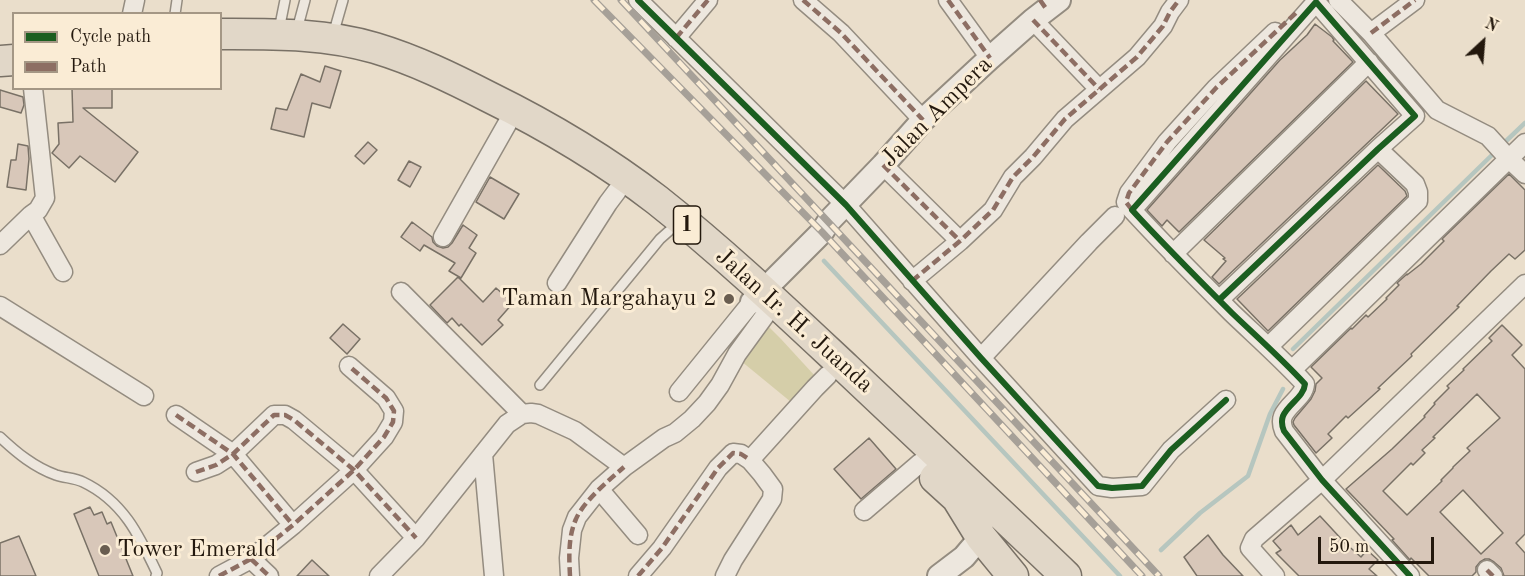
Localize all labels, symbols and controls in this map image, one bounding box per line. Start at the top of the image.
legend [12,12,222,90]
north arrow [1453,12,1513,72]
text: N [1482,16,1500,36]
text: Cycle path [70,28,151,46]
street label: Jalan Ampera [875,50,999,174]
text: Path [70,58,106,76]
road number: 1 [674,206,700,244]
street label: Jalan Ir. H. Juanda [709,242,879,400]
place label: Taman Margahayu 2 [501,285,717,313]
marker: Taman Margahayu 2 [722,292,736,306]
scale bar [1321,525,1436,563]
place label: Tower Emerald [117,536,276,564]
text: 50 m [1329,538,1369,556]
marker: Tower Emerald [98,543,112,557]

